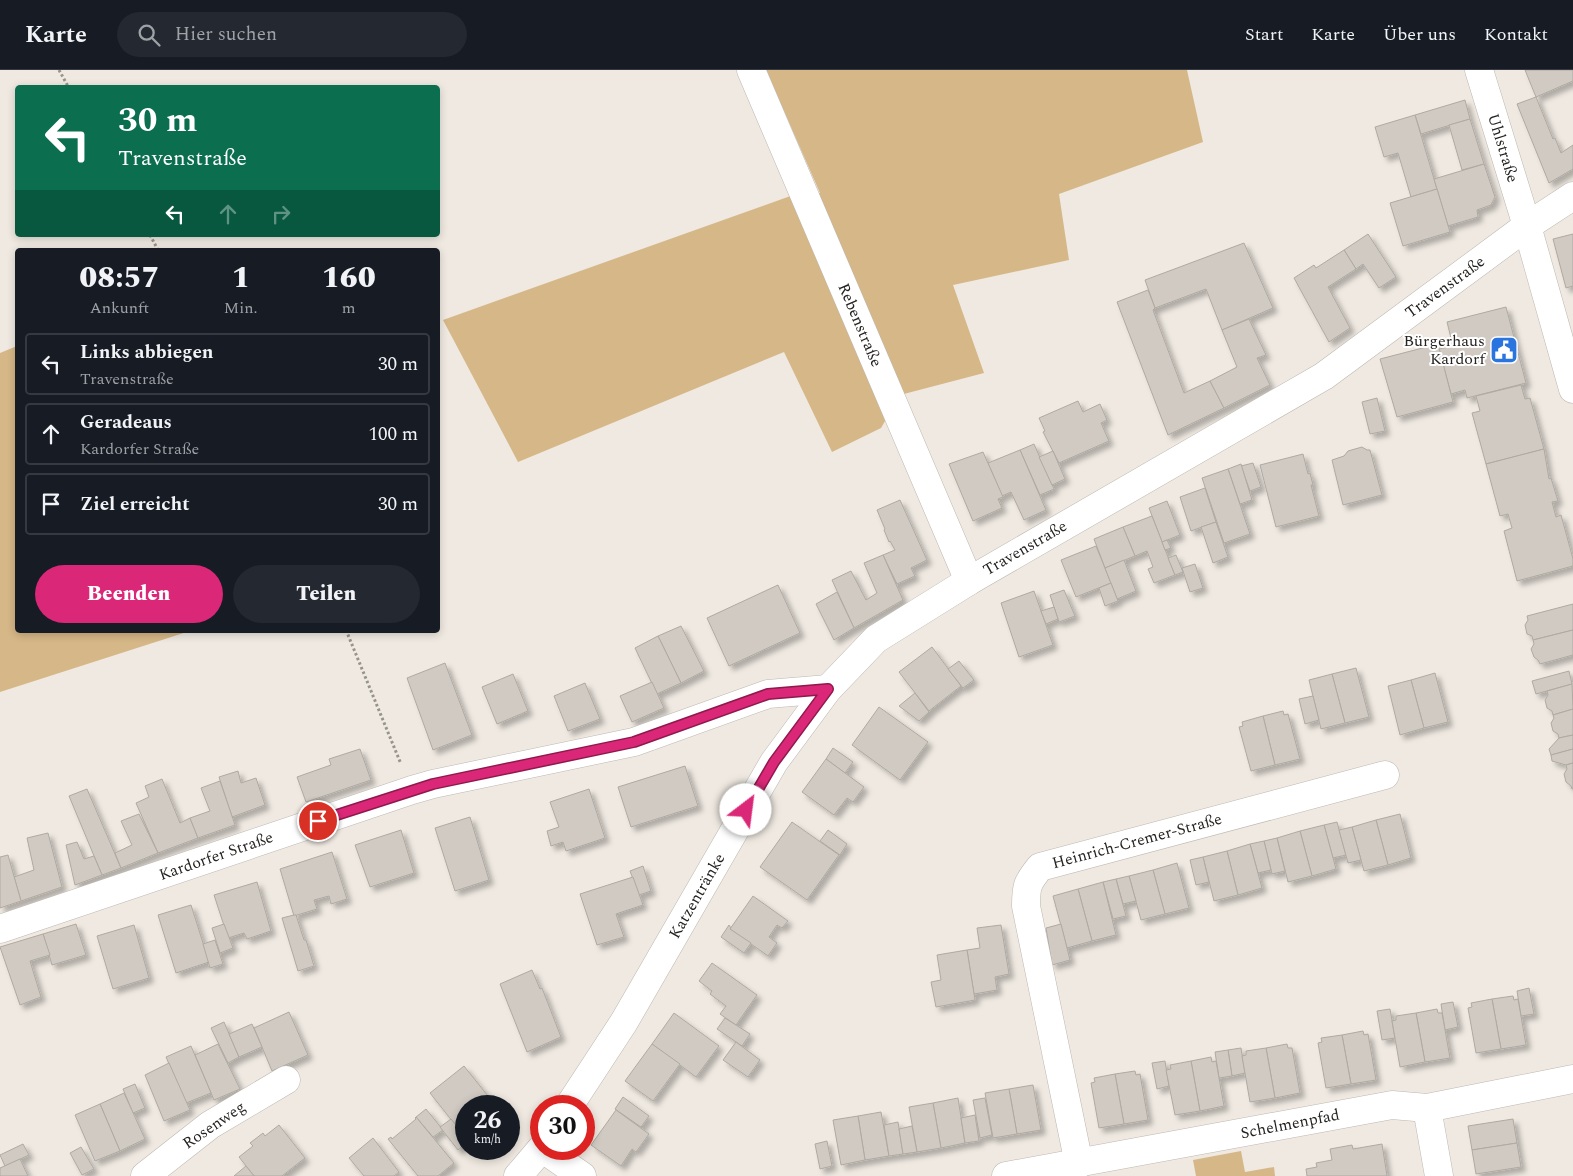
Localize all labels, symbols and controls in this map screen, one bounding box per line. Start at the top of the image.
search box [117,12,467,57]
text: Karte [25,17,87,53]
text: Hier suchen [175,20,277,49]
icon: search [135,21,163,49]
text: Start [1245,21,1283,48]
text: Karte [1311,21,1355,48]
text: Über uns [1383,21,1456,48]
text: Kontakt [1484,21,1548,48]
text: 30 m [118,94,198,147]
icon: left [35,105,100,170]
street label: Uhlstraße [1481,110,1525,186]
text: Travenstraße [118,142,247,175]
icon: left [161,200,189,228]
icon: ahead [214,200,242,228]
icon: right [267,200,295,228]
street label: Travenstraße [1400,250,1490,324]
text: 08:57 [79,255,160,301]
text: 1 [232,255,250,301]
text: 160 [322,255,376,301]
street label: Rebenstraße [832,279,888,371]
text: Ankunft [90,296,149,320]
text: Min. [224,296,258,320]
text: m [342,296,356,320]
place label: Bürgerhaus Kardorf [1404,329,1487,371]
public building icon: Bürgerhaus Kardorf [1489,335,1519,365]
text: Links abbiegen [80,338,214,367]
icon: left [37,350,65,378]
text: 30 m [378,350,418,379]
text: Travenstraße [80,367,174,391]
text: Geradeaus [80,408,172,437]
icon: ahead [37,420,65,448]
text: 100 m [368,420,418,449]
text: Kardorfer Straße [80,437,199,461]
icon: arrive [37,490,65,518]
text: Ziel erreicht [80,490,190,519]
text: 30 m [378,490,418,519]
street label: Travenstraße [978,514,1072,582]
button: Beenden [35,565,223,623]
button: Teilen [233,565,420,623]
position arrow [719,783,771,835]
pin [297,800,339,842]
icon: arrive [304,807,332,835]
street label: Heinrich-Cremer-Straße [1049,807,1225,875]
street label: Kardorfer Straße [156,825,276,887]
street label: Katzentränke [663,849,731,943]
street label: Rosenweg [178,1095,250,1155]
speed limit sign: 30 [530,1095,595,1160]
text: 26 [473,1102,502,1140]
street label: Schelmenpfad [1238,1103,1342,1145]
text: km/h [474,1130,501,1149]

